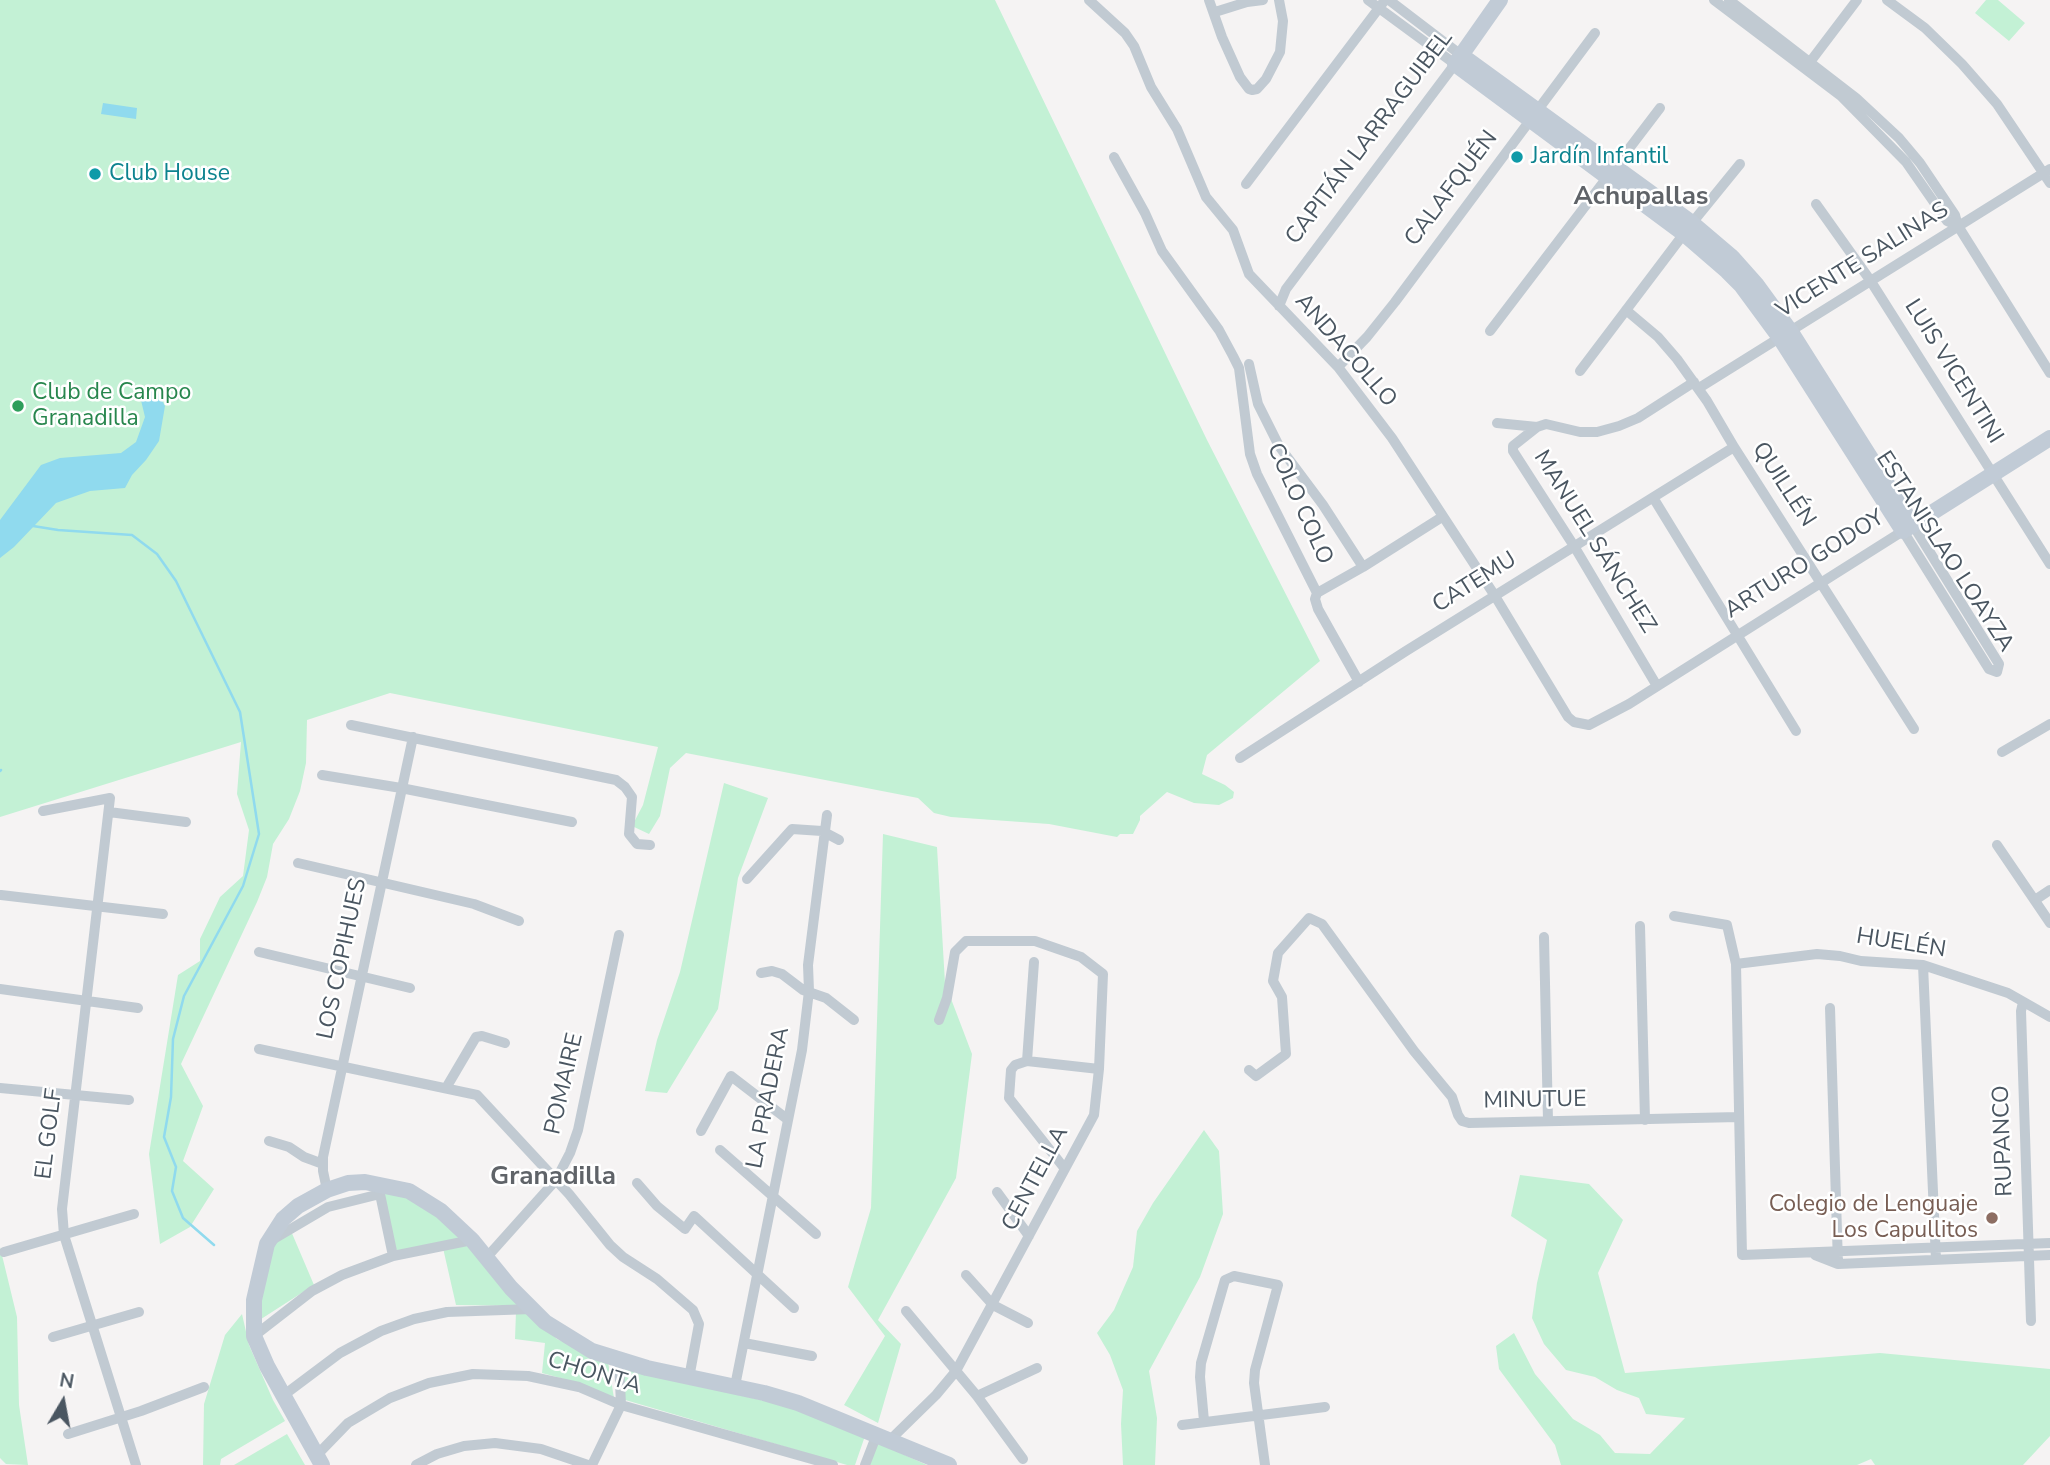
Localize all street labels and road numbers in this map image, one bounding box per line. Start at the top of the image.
street label: CAPITÁN LARRAGUIBEL [1281,26,1459,250]
street label: CALAFQUÉN [1400,126,1504,252]
street label: VICENTE SALINAS [1772,197,1954,325]
street label: ANDACOLLO [1288,289,1402,413]
street label: LUIS VICENTINI [1898,295,2008,449]
street label: QUILLÉN [1745,437,1821,533]
street label: COLO COLO [1260,439,1338,569]
street label: MANUEL SÁNCHEZ [1527,446,1661,638]
street label: ESTANISLAO LOAYZA [1869,447,2019,657]
street label: ARTURO GODOY [1720,505,1890,625]
street label: CATEMU [1428,546,1522,620]
street label: LOS COPIHUES [312,876,374,1042]
street label: HUELÉN [1854,923,1948,965]
street label: LA PRADERA [742,1025,796,1171]
street label: POMAIRE [540,1031,590,1137]
street label: RUPANCO [1988,1085,2020,1197]
street label: MINUTUE [1483,1086,1587,1116]
street label: EL GOLF [31,1087,69,1181]
street label: CENTELLA [997,1122,1075,1236]
street label: CHONTA [544,1347,644,1401]

